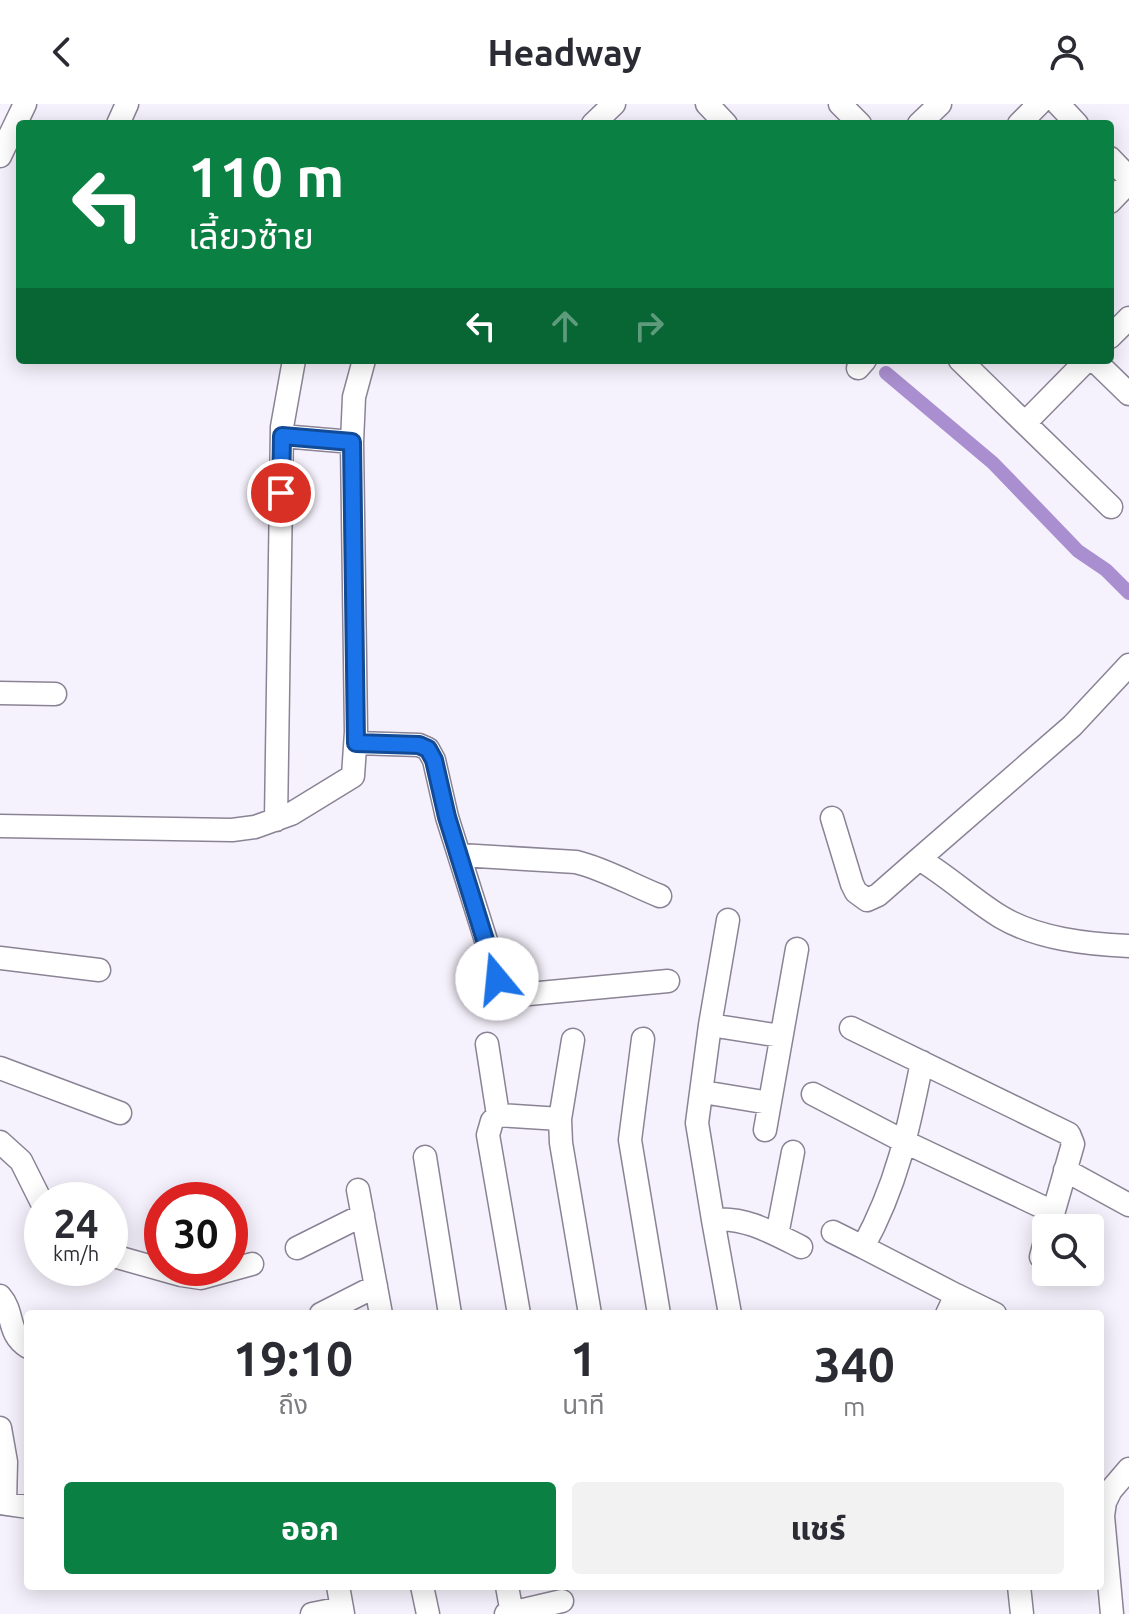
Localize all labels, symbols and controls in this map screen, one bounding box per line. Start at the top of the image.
icon: back [40,30,84,74]
icon: person [1045,30,1089,74]
text: Headway [487,32,642,73]
text: 110 m [188,145,344,208]
icon: left [56,152,160,256]
text: เลี้ยวซ้าย [188,215,314,256]
icon: left [459,304,503,348]
icon: ahead [543,304,587,348]
icon: right [627,304,671,348]
pin [247,459,315,527]
icon: arrive [259,471,303,515]
position arrow [455,937,539,1021]
speed limit sign: 30 [144,1182,248,1286]
text: 24 [53,1201,99,1246]
map controls [1032,1214,1104,1286]
button: search [1032,1214,1104,1286]
text: km/h [53,1242,99,1265]
text: 19:10 [233,1331,353,1385]
text: 1 [570,1331,597,1385]
text: 340 [814,1337,895,1391]
text: ถึง [278,1390,308,1419]
text: นาที [562,1390,605,1419]
text: m [843,1392,866,1421]
button: ออก [64,1482,556,1574]
button: แชร์ [572,1482,1064,1574]

